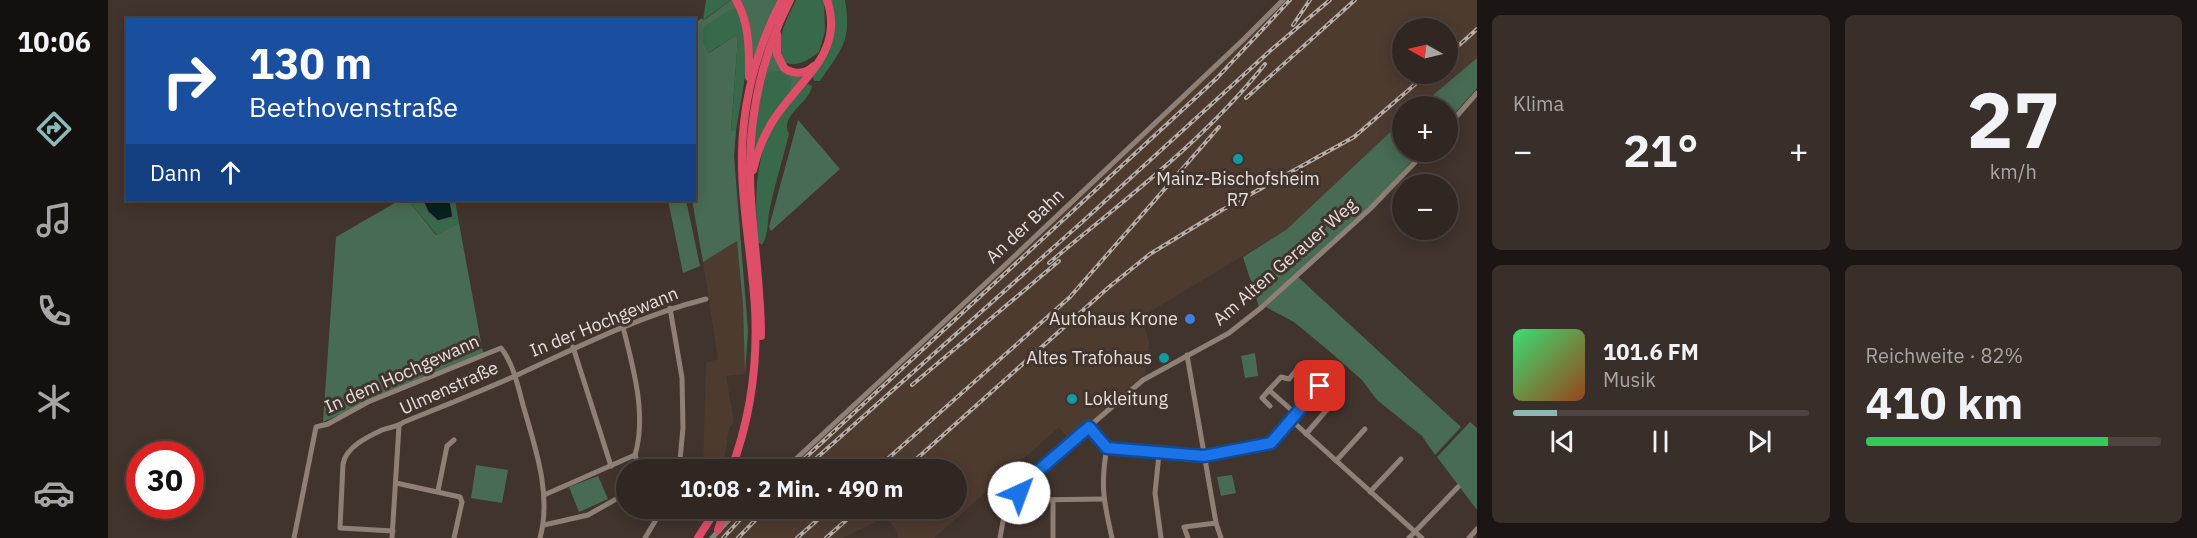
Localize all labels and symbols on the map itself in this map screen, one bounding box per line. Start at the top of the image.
north arrow [1392,18,1458,84]
marker: Mainz-Bischofsheim R7 [1231,152,1245,166]
place label: Mainz-Bischofsheim R7 [1156,167,1320,211]
street label: An der Bahn [981,183,1069,268]
street label: Am Alten Gerauer Weg [1208,193,1362,330]
street label: In der Hochgewann [526,281,681,362]
place label: Autohaus Krone [1049,307,1178,330]
marker: Autohaus Krone [1183,312,1197,326]
street label: In dem Hochgewann [321,329,483,418]
place label: Altes Trafohaus [1026,346,1152,369]
marker: Altes Trafohaus [1157,351,1171,365]
street label: Ulmenstraße [396,356,502,419]
pin [1294,360,1345,411]
place label: Lokleitung [1084,387,1168,410]
marker: Lokleitung [1065,392,1079,406]
speed limit sign: 30 [126,441,204,519]
position arrow [987,461,1051,525]

